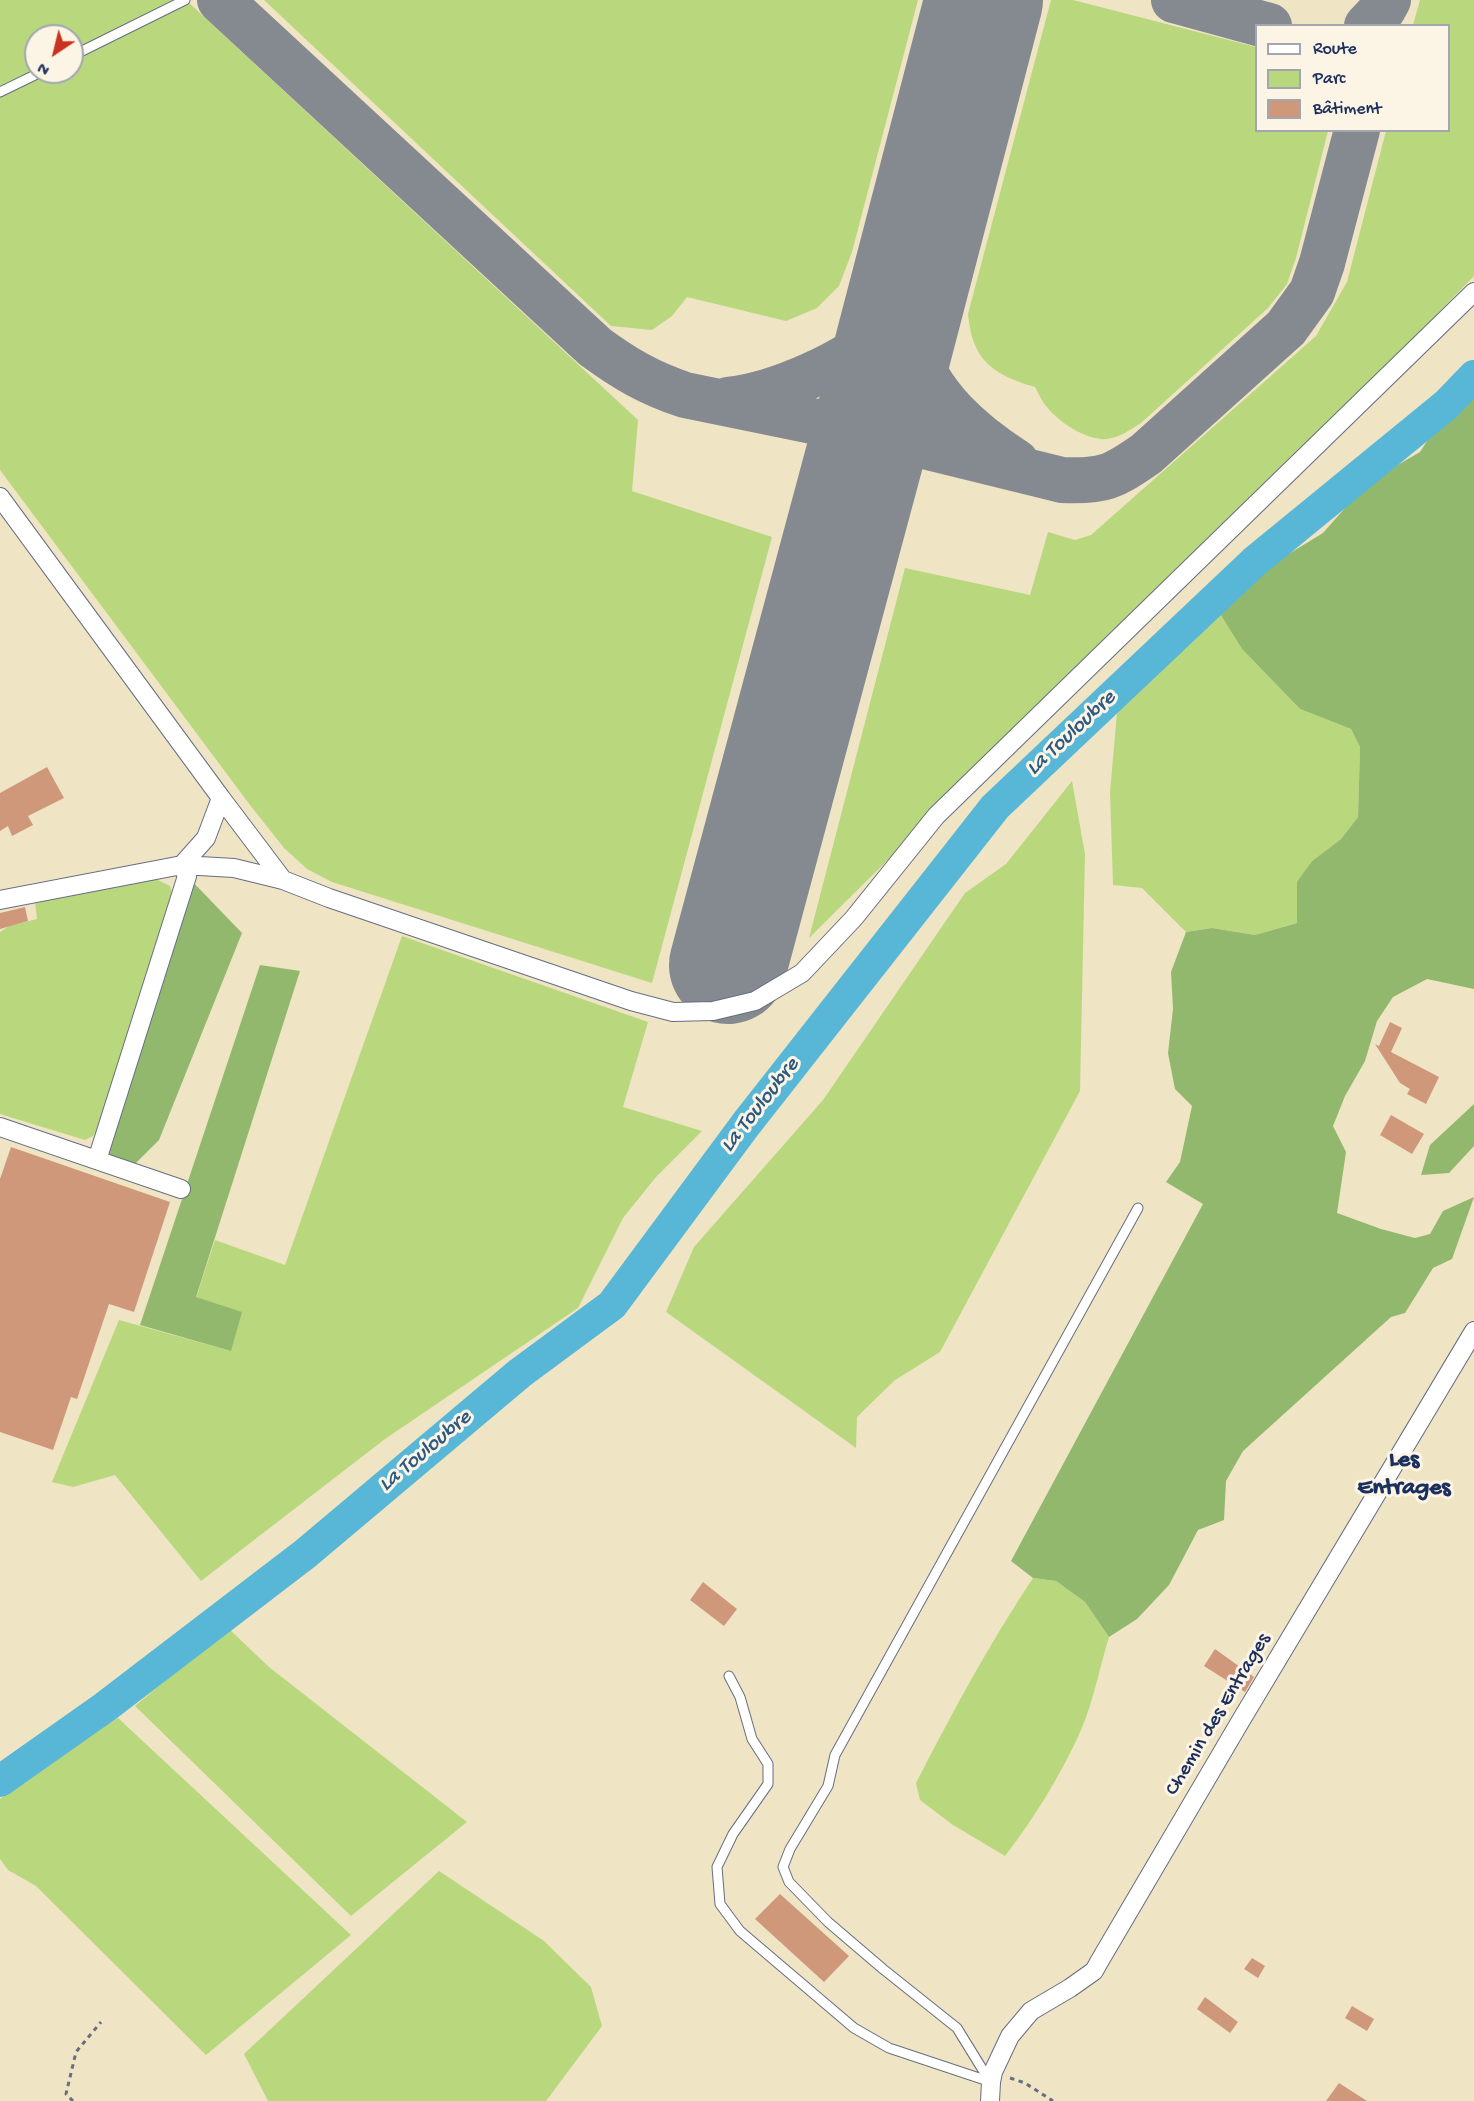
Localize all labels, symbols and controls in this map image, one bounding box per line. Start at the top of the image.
north arrow [24,24,84,84]
legend [1255,24,1450,132]
text: Route [1313,39,1357,60]
text: N [35,57,54,78]
text: Parc [1313,69,1345,90]
text: Bâtiment [1313,99,1381,120]
water label: La Touloubre [1022,686,1122,782]
water label: La Touloubre [716,1053,806,1159]
water label: La Touloubre [374,1406,478,1498]
district label: Les Entrages [1358,1447,1450,1503]
street label: Chemin des Entrages [1161,1629,1277,1801]

